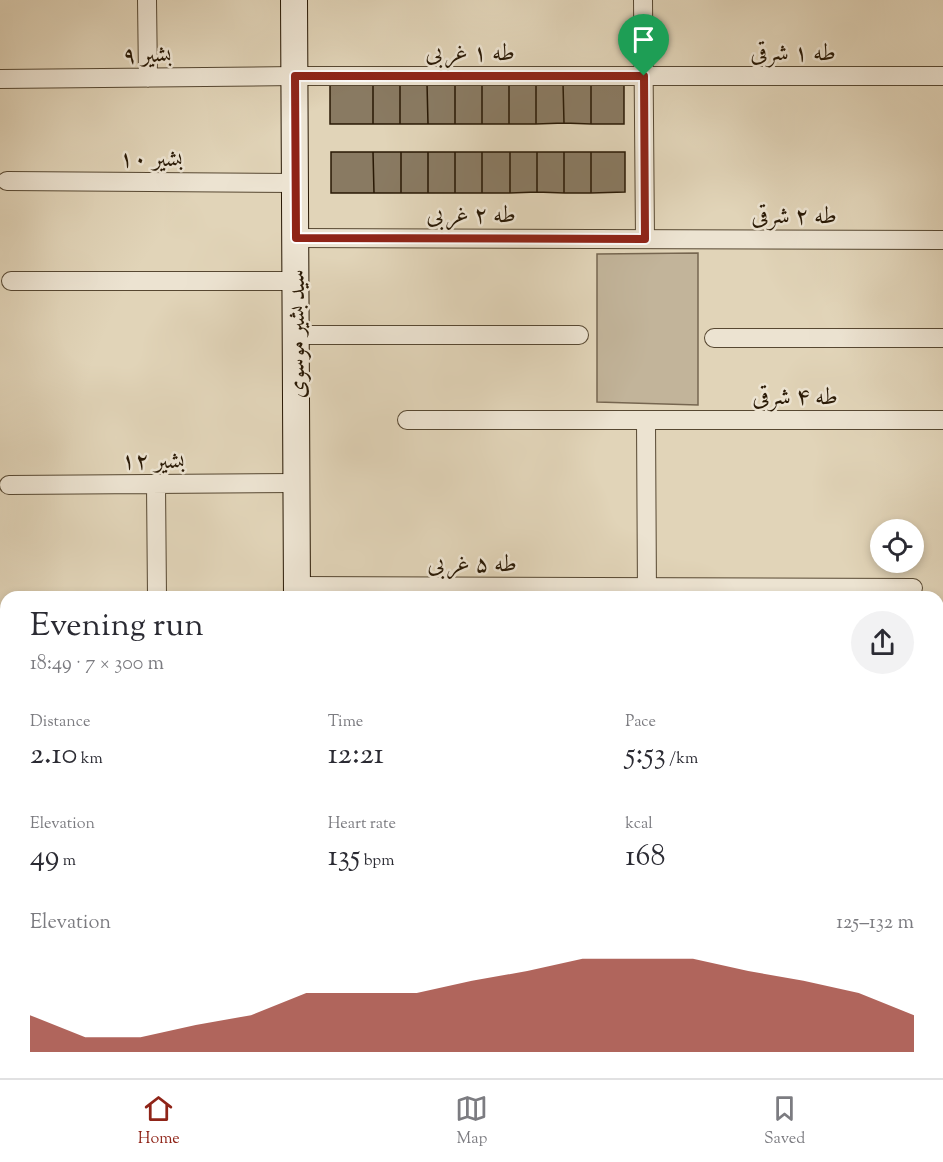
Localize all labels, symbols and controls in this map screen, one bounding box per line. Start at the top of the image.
pin [618,14,669,76]
icon: arrive [627,23,660,56]
street label: طه ۱ غربی [425,37,515,71]
street label: طه ۱ شرقی [750,37,836,71]
street label: بشیر ۹ [122,39,173,73]
street label: بشیر ۱۰ [119,143,183,177]
street label: طه ۲ غربی [426,199,516,233]
street label: طه ۲ شرقی [751,200,837,234]
street label: سید بشیر موسوی [281,269,315,399]
street label: طه ۴ شرقی [752,381,838,415]
street label: بشیر ۱۲ [121,445,185,479]
map controls [870,519,924,573]
button: locate [870,519,924,573]
street label: طه ۵ غربی [427,548,517,582]
text: Evening run [30,603,204,651]
button: share [851,611,914,674]
text: 18:49 · 7 × 300 m [30,650,164,679]
text: Distance [30,711,90,734]
text: Time [328,711,363,734]
text: Pace [625,711,656,734]
text: 2.10 [30,734,77,777]
text: 12:21 [328,734,384,777]
text: 5:53 [625,734,666,777]
text: km [77,748,103,771]
text: /km [666,748,698,771]
text: Elevation [30,813,95,836]
text: Heart rate [328,813,396,836]
text: kcal [625,813,653,836]
text: 49 [30,836,59,879]
text: 135 [328,836,360,879]
text: 168 [625,836,665,879]
text: m [59,850,76,873]
text: bpm [360,850,394,873]
text: Elevation [30,909,111,938]
text: 125–132 m [836,909,914,938]
tab: Home [138,1092,180,1151]
tab: Map [455,1092,488,1151]
tab: Saved [764,1092,805,1151]

